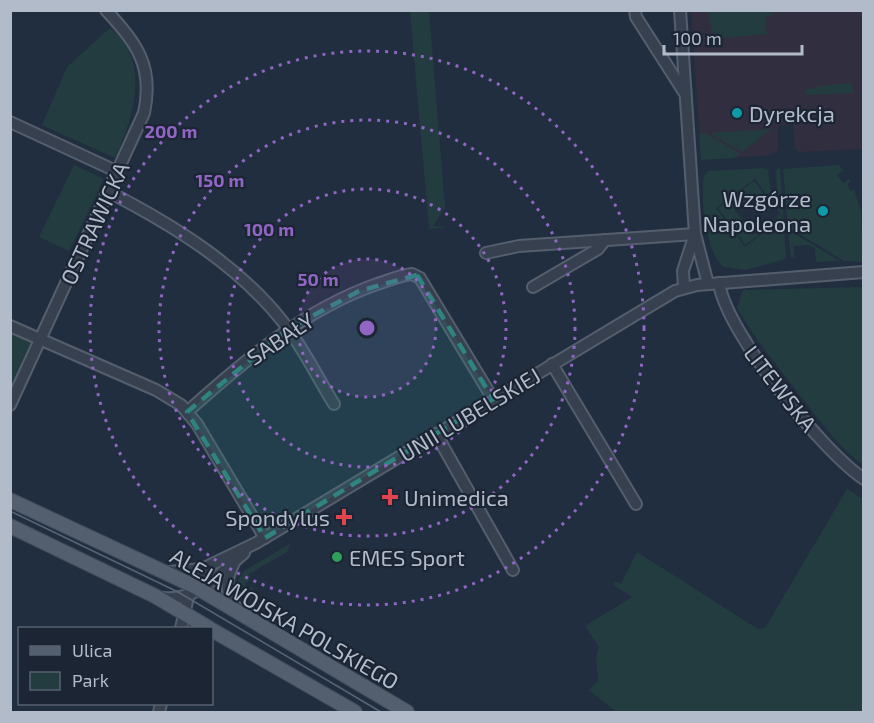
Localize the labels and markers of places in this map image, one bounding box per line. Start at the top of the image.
place label: Dyrekcja [749,100,835,127]
marker: Dyrekcja [730,106,744,120]
place label: Wzgórze Napoleona [702,185,811,236]
marker: Wzgórze Napoleona [816,204,830,218]
centre of rings [357,318,377,338]
place label: Unimedica [404,484,509,510]
marker: Unimedica [381,488,399,506]
place label: Spondylus [225,504,330,530]
marker: Spondylus [335,508,353,526]
place label: EMES Sport [349,544,465,570]
marker: EMES Sport [330,550,344,564]

